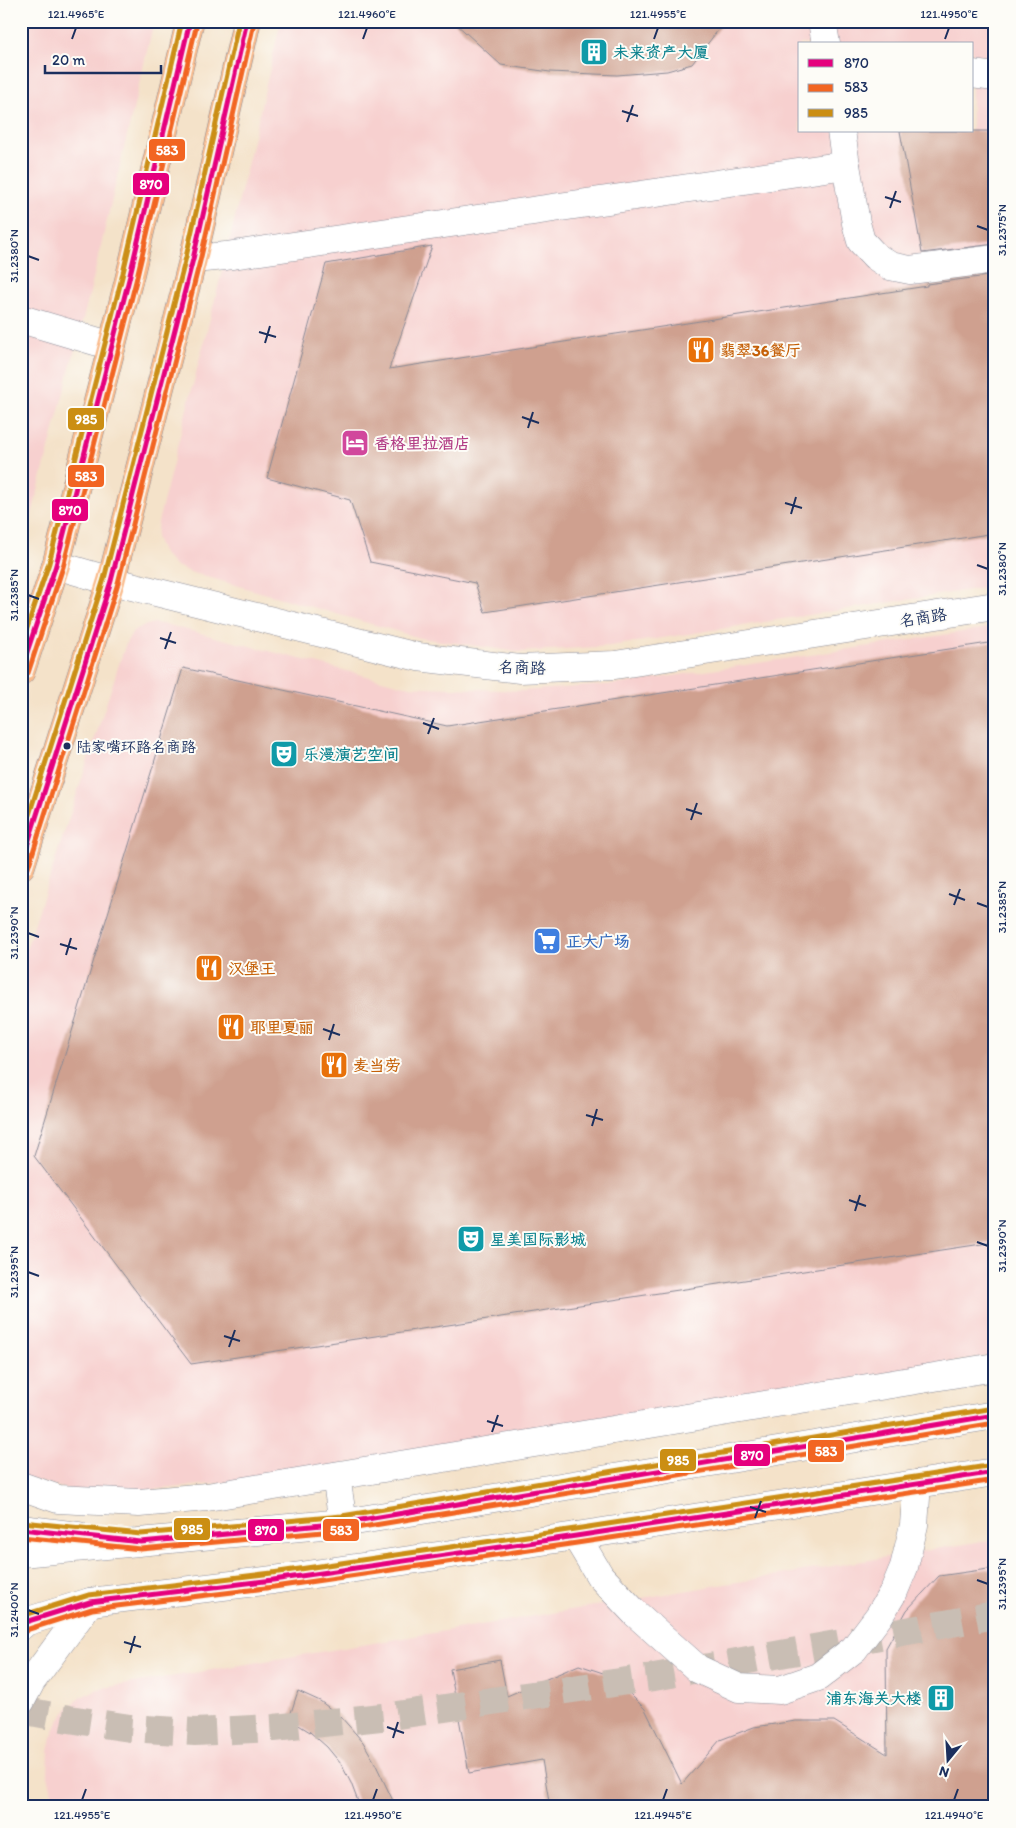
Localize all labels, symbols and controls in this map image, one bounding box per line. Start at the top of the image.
text: 121.4965°E [48,7,105,21]
text: 121.4960°E [338,7,396,21]
text: 121.4955°E [630,7,687,21]
text: 121.4950°E [920,7,978,21]
building icon: 未来资产大厦 [579,37,609,67]
scale bar [45,42,161,74]
legend [798,42,974,132]
place label: 未来资产大厦 [613,43,709,62]
text: 20 m [52,51,86,69]
text: 870 [844,54,869,72]
text: 583 [844,78,868,96]
text: 985 [844,104,868,122]
line badge: 583 [148,138,186,162]
text: 583 [156,142,179,159]
line badge: 870 [132,172,170,196]
text: 870 [139,176,163,193]
text: 31.2375°N [995,204,1009,256]
text: 31.2380°N [7,229,21,283]
restaurant icon: 翡翠36餐厅 [686,335,716,365]
place label: 翡翠36餐厅 [720,341,801,360]
line badge: 985 [67,407,105,431]
text: 985 [75,411,98,428]
hotel icon: 香格里拉酒店 [340,428,370,458]
place label: 香格里拉酒店 [374,434,470,453]
line badge: 583 [67,464,105,488]
text: 583 [75,468,98,485]
line badge: 870 [51,498,89,522]
text: 870 [58,502,82,519]
text: 31.2380°N [995,542,1009,596]
text: 31.2385°N [7,569,21,621]
street label: 名商路 [898,604,948,631]
street label: 名商路 [498,657,546,678]
place label: 陆家嘴环路名商路 [76,738,196,756]
theatre icon: 乐漫演艺空间 [269,739,299,769]
marker: 陆家嘴环路名商路 [62,741,72,751]
place label: 乐漫演艺空间 [303,745,399,764]
text: 31.2385°N [995,881,1009,933]
text: 31.2390°N [7,906,21,960]
supermarket icon: 正大广场 [532,926,562,956]
place label: 正大广场 [566,932,630,951]
restaurant icon: 汉堡王 [194,953,224,983]
place label: 汉堡王 [228,959,276,978]
restaurant icon: 耶里夏丽 [216,1012,246,1042]
place label: 耶里夏丽 [250,1018,314,1037]
restaurant icon: 麦当劳 [319,1050,349,1080]
place label: 麦当劳 [353,1056,401,1075]
text: 31.2390°N [995,1219,1009,1273]
theatre icon: 星美国际影城 [456,1224,486,1254]
place label: 星美国际影城 [490,1230,586,1249]
text: 31.2395°N [7,1246,21,1298]
line badge: 583 [807,1439,845,1463]
line badge: 870 [733,1443,771,1467]
text: 583 [815,1443,838,1460]
text: 870 [740,1447,764,1464]
line badge: 985 [659,1448,697,1472]
text: 985 [667,1452,690,1469]
line badge: 985 [173,1517,211,1541]
line badge: 870 [247,1518,285,1542]
line badge: 583 [322,1518,360,1542]
text: 985 [181,1521,204,1538]
text: 870 [254,1522,278,1539]
text: 583 [330,1522,353,1539]
text: 31.2395°N [995,1558,1009,1610]
text: 31.2400°N [7,1582,21,1638]
building icon: 浦东海关大楼 [926,1683,956,1713]
place label: 浦东海关大楼 [826,1689,922,1708]
north arrow [924,1736,974,1786]
text: N [937,1762,951,1781]
text: 121.4955°E [54,1808,111,1822]
text: 121.4950°E [344,1808,402,1822]
text: 121.4945°E [634,1808,692,1822]
text: 121.4940°E [925,1808,984,1822]

